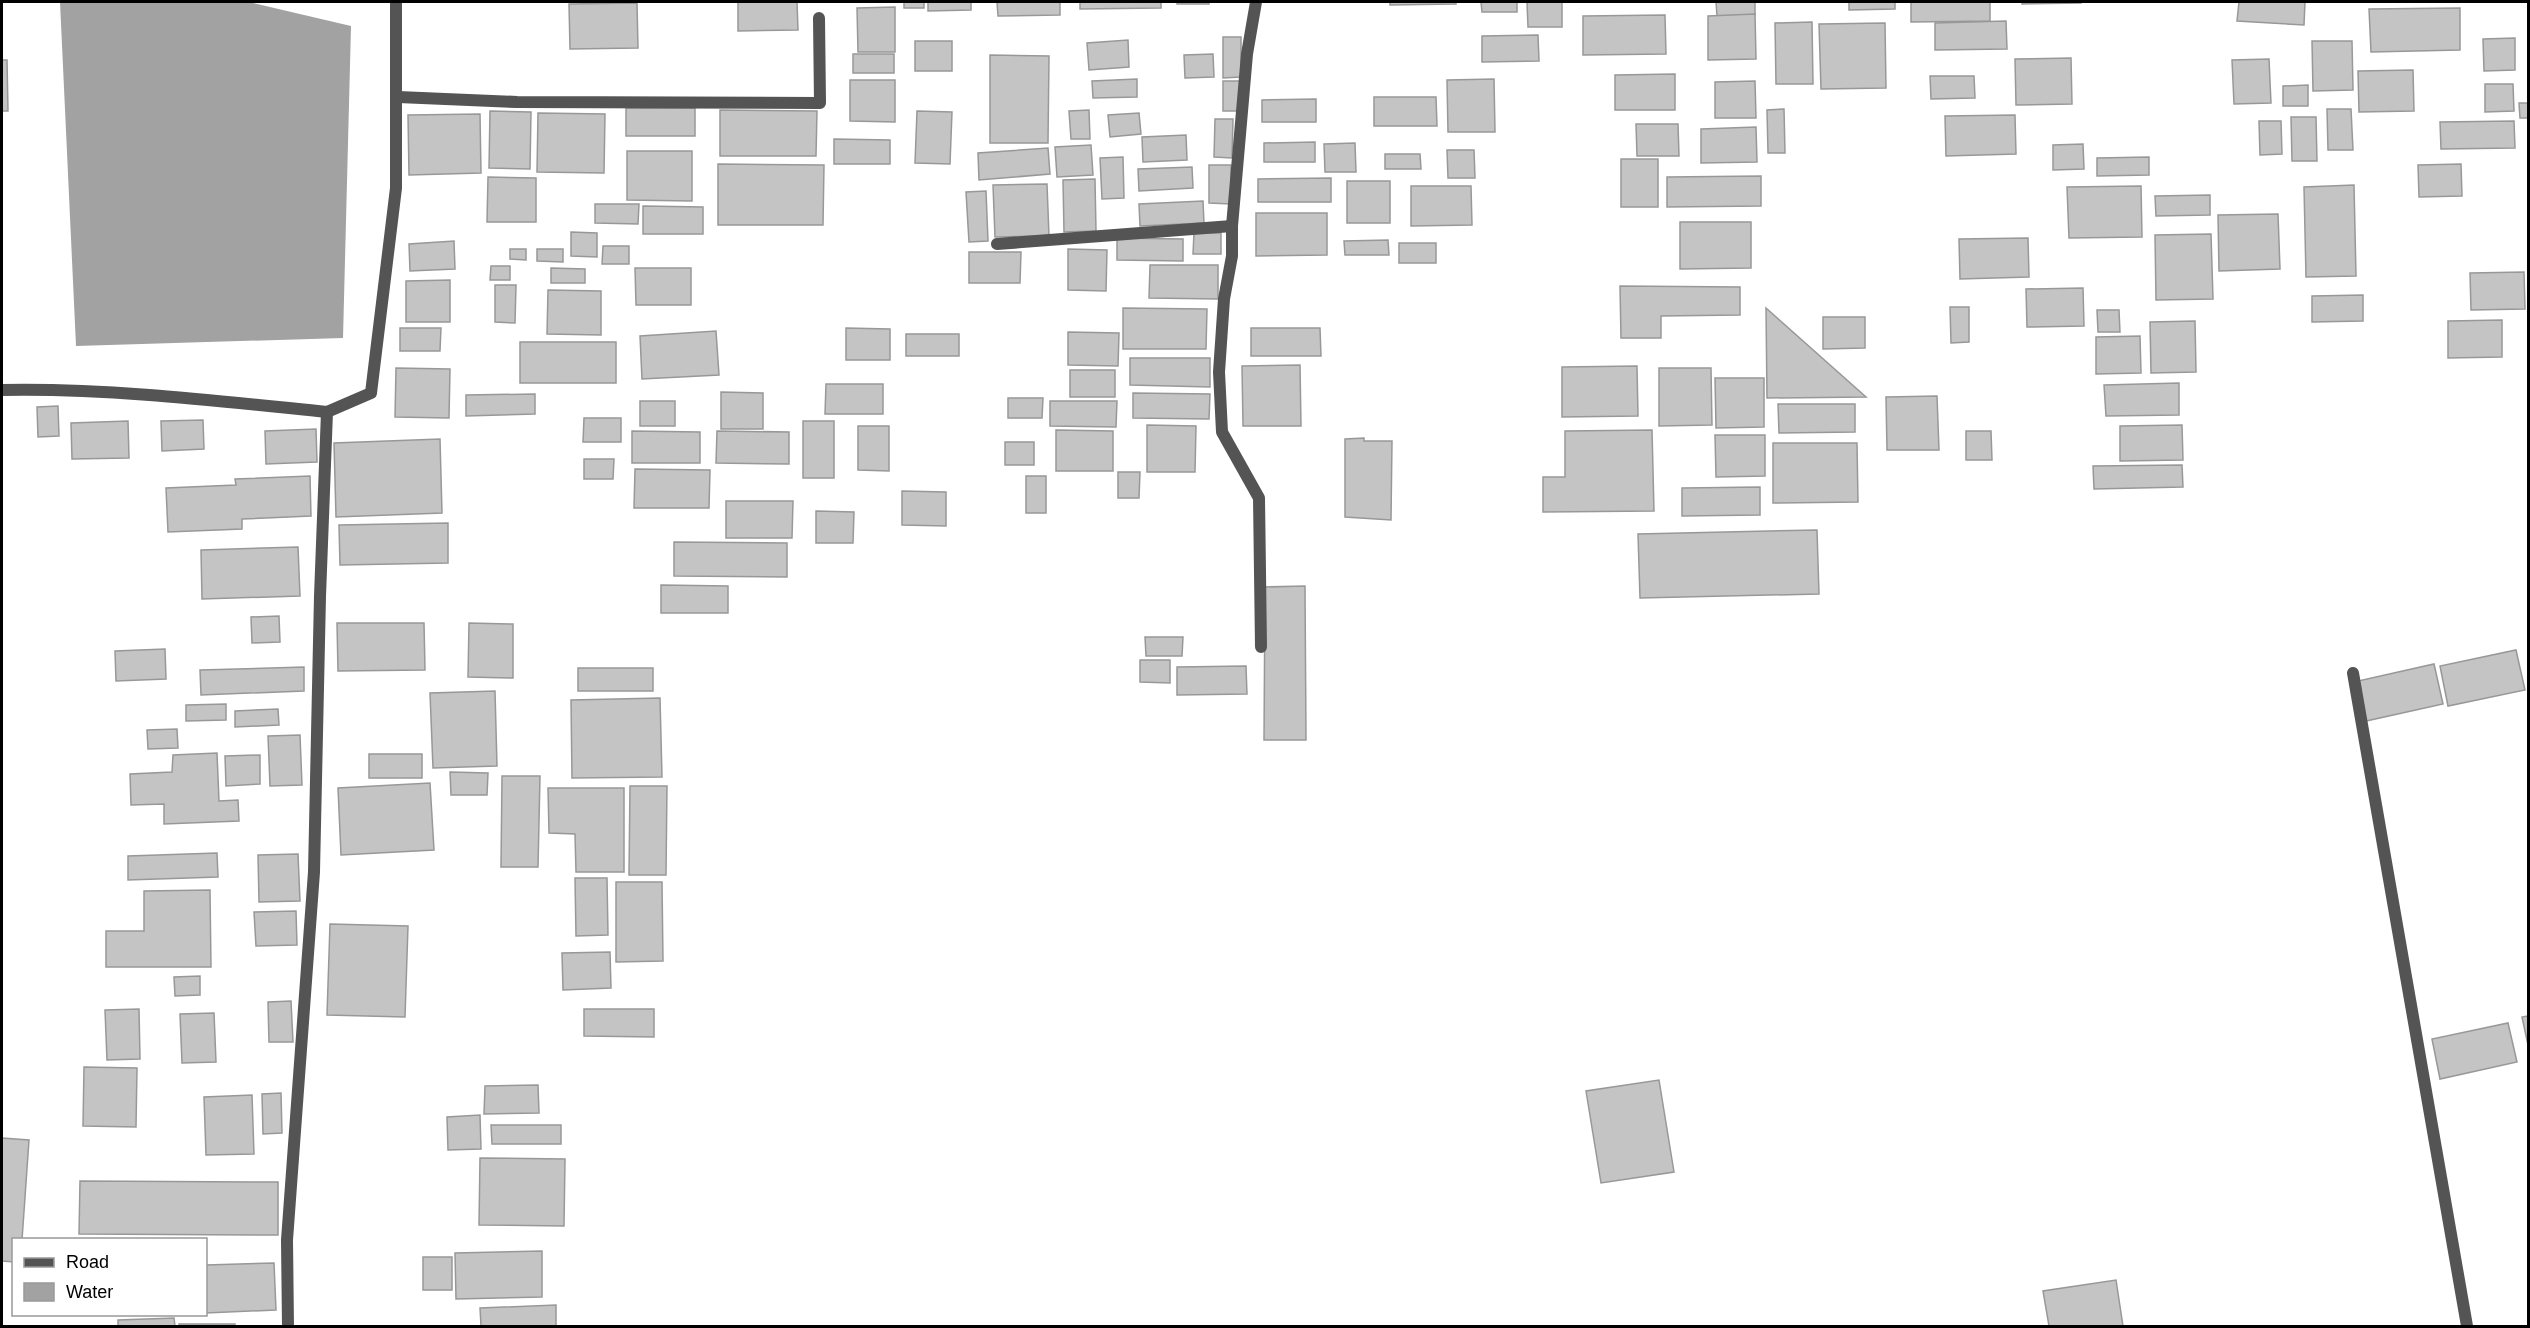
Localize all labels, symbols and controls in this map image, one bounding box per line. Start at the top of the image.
legend [12,1238,207,1316]
text: Road [66,1252,109,1272]
text: Water [66,1282,113,1302]

